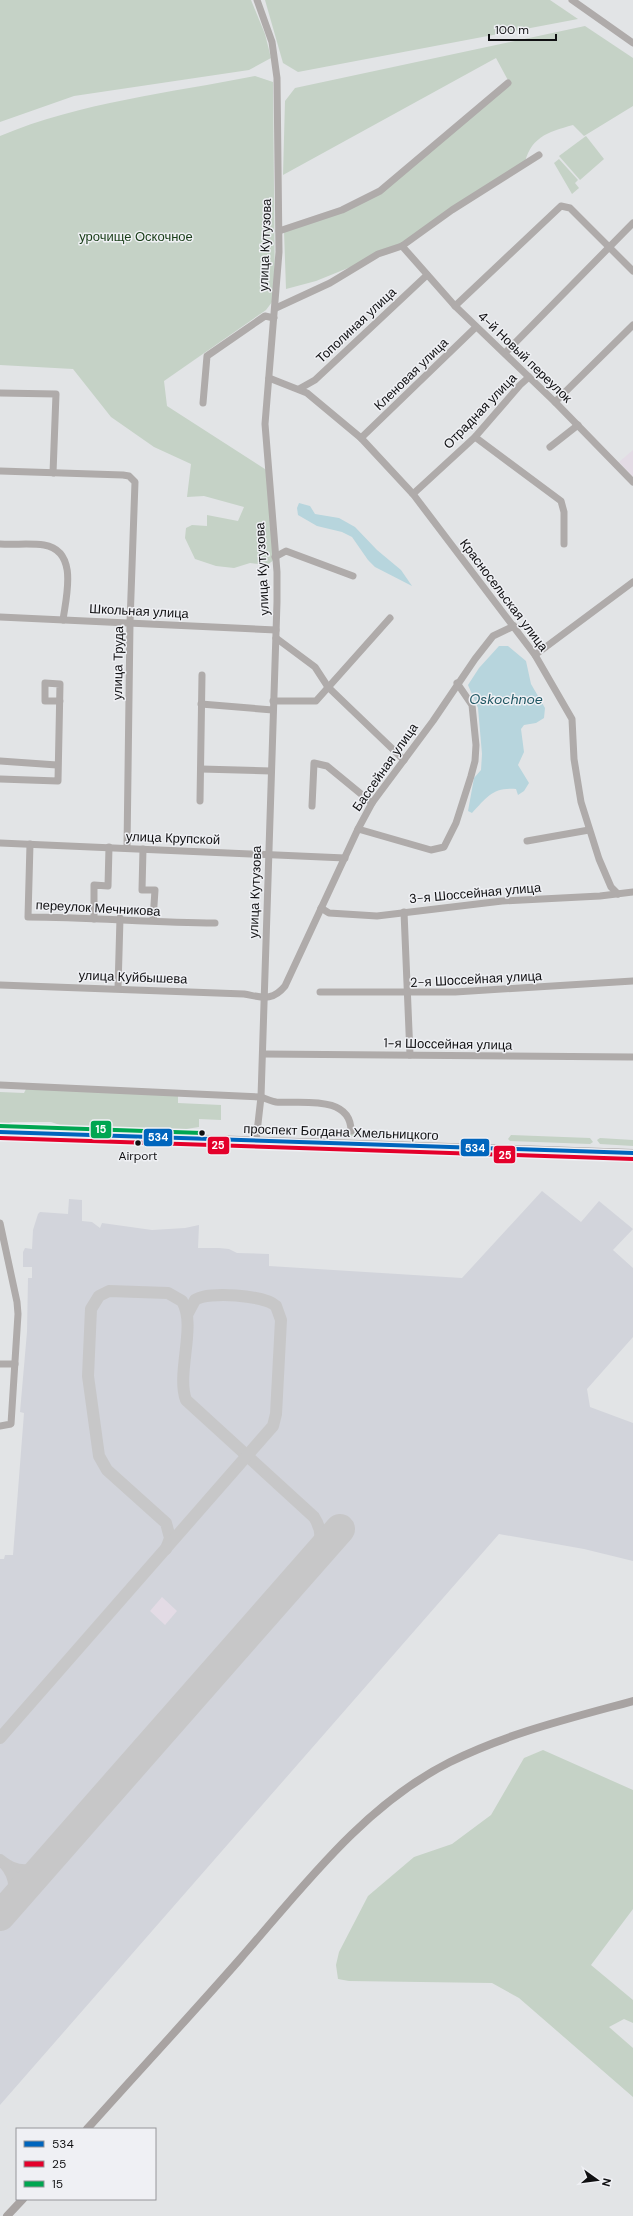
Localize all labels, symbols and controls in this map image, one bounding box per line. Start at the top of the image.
scale bar [489,16,556,42]
text: 100 m [495,22,529,38]
street label: улица Кутузова [255,198,275,292]
park label: урочище Оскочное [79,228,193,245]
street label: Тополиная улица [312,283,400,367]
street label: 4-й Новый переулок [474,308,576,407]
street label: Кленовая улица [370,334,452,414]
street label: Отрадная улица [440,369,521,452]
street label: улица Кутузова [251,521,273,616]
street label: Красносельская улица [456,535,552,655]
street label: Школьная улица [89,600,190,622]
street label: улица Труда [109,625,127,700]
water label: Oskochnoe [469,690,543,708]
street label: Бассейная улица [348,719,422,814]
street label: улица Крупской [126,828,220,848]
street label: улица Кутузова [245,845,265,939]
street label: 3-я Шоссейная улица [408,879,542,907]
street label: переулок Мечникова [35,896,162,920]
street label: улица Куйбышева [78,967,189,987]
street label: 2-я Шоссейная улица [409,967,543,991]
street label: 1-я Шоссейная улица [383,1034,513,1054]
line badge: 15 [90,1120,112,1139]
street label: проспект Богдана Хмельницкого [243,1120,439,1144]
text: 15 [96,1122,107,1136]
line badge: 534 [143,1128,173,1147]
unlabelled marker [197,1128,207,1138]
text: 534 [148,1130,168,1144]
line badge: 25 [207,1136,230,1155]
marker: Airport [133,1138,143,1148]
text: 25 [211,1138,225,1152]
line badge: 534 [460,1138,490,1157]
text: 534 [465,1141,485,1155]
line badge: 25 [493,1145,516,1164]
place label: Airport [118,1148,158,1164]
text: 25 [498,1148,512,1162]
legend [16,2128,156,2200]
text: 534 [52,2136,74,2152]
text: 25 [52,2156,66,2172]
north arrow [577,2160,617,2200]
text: 15 [52,2176,63,2192]
text: N [599,2177,614,2188]

